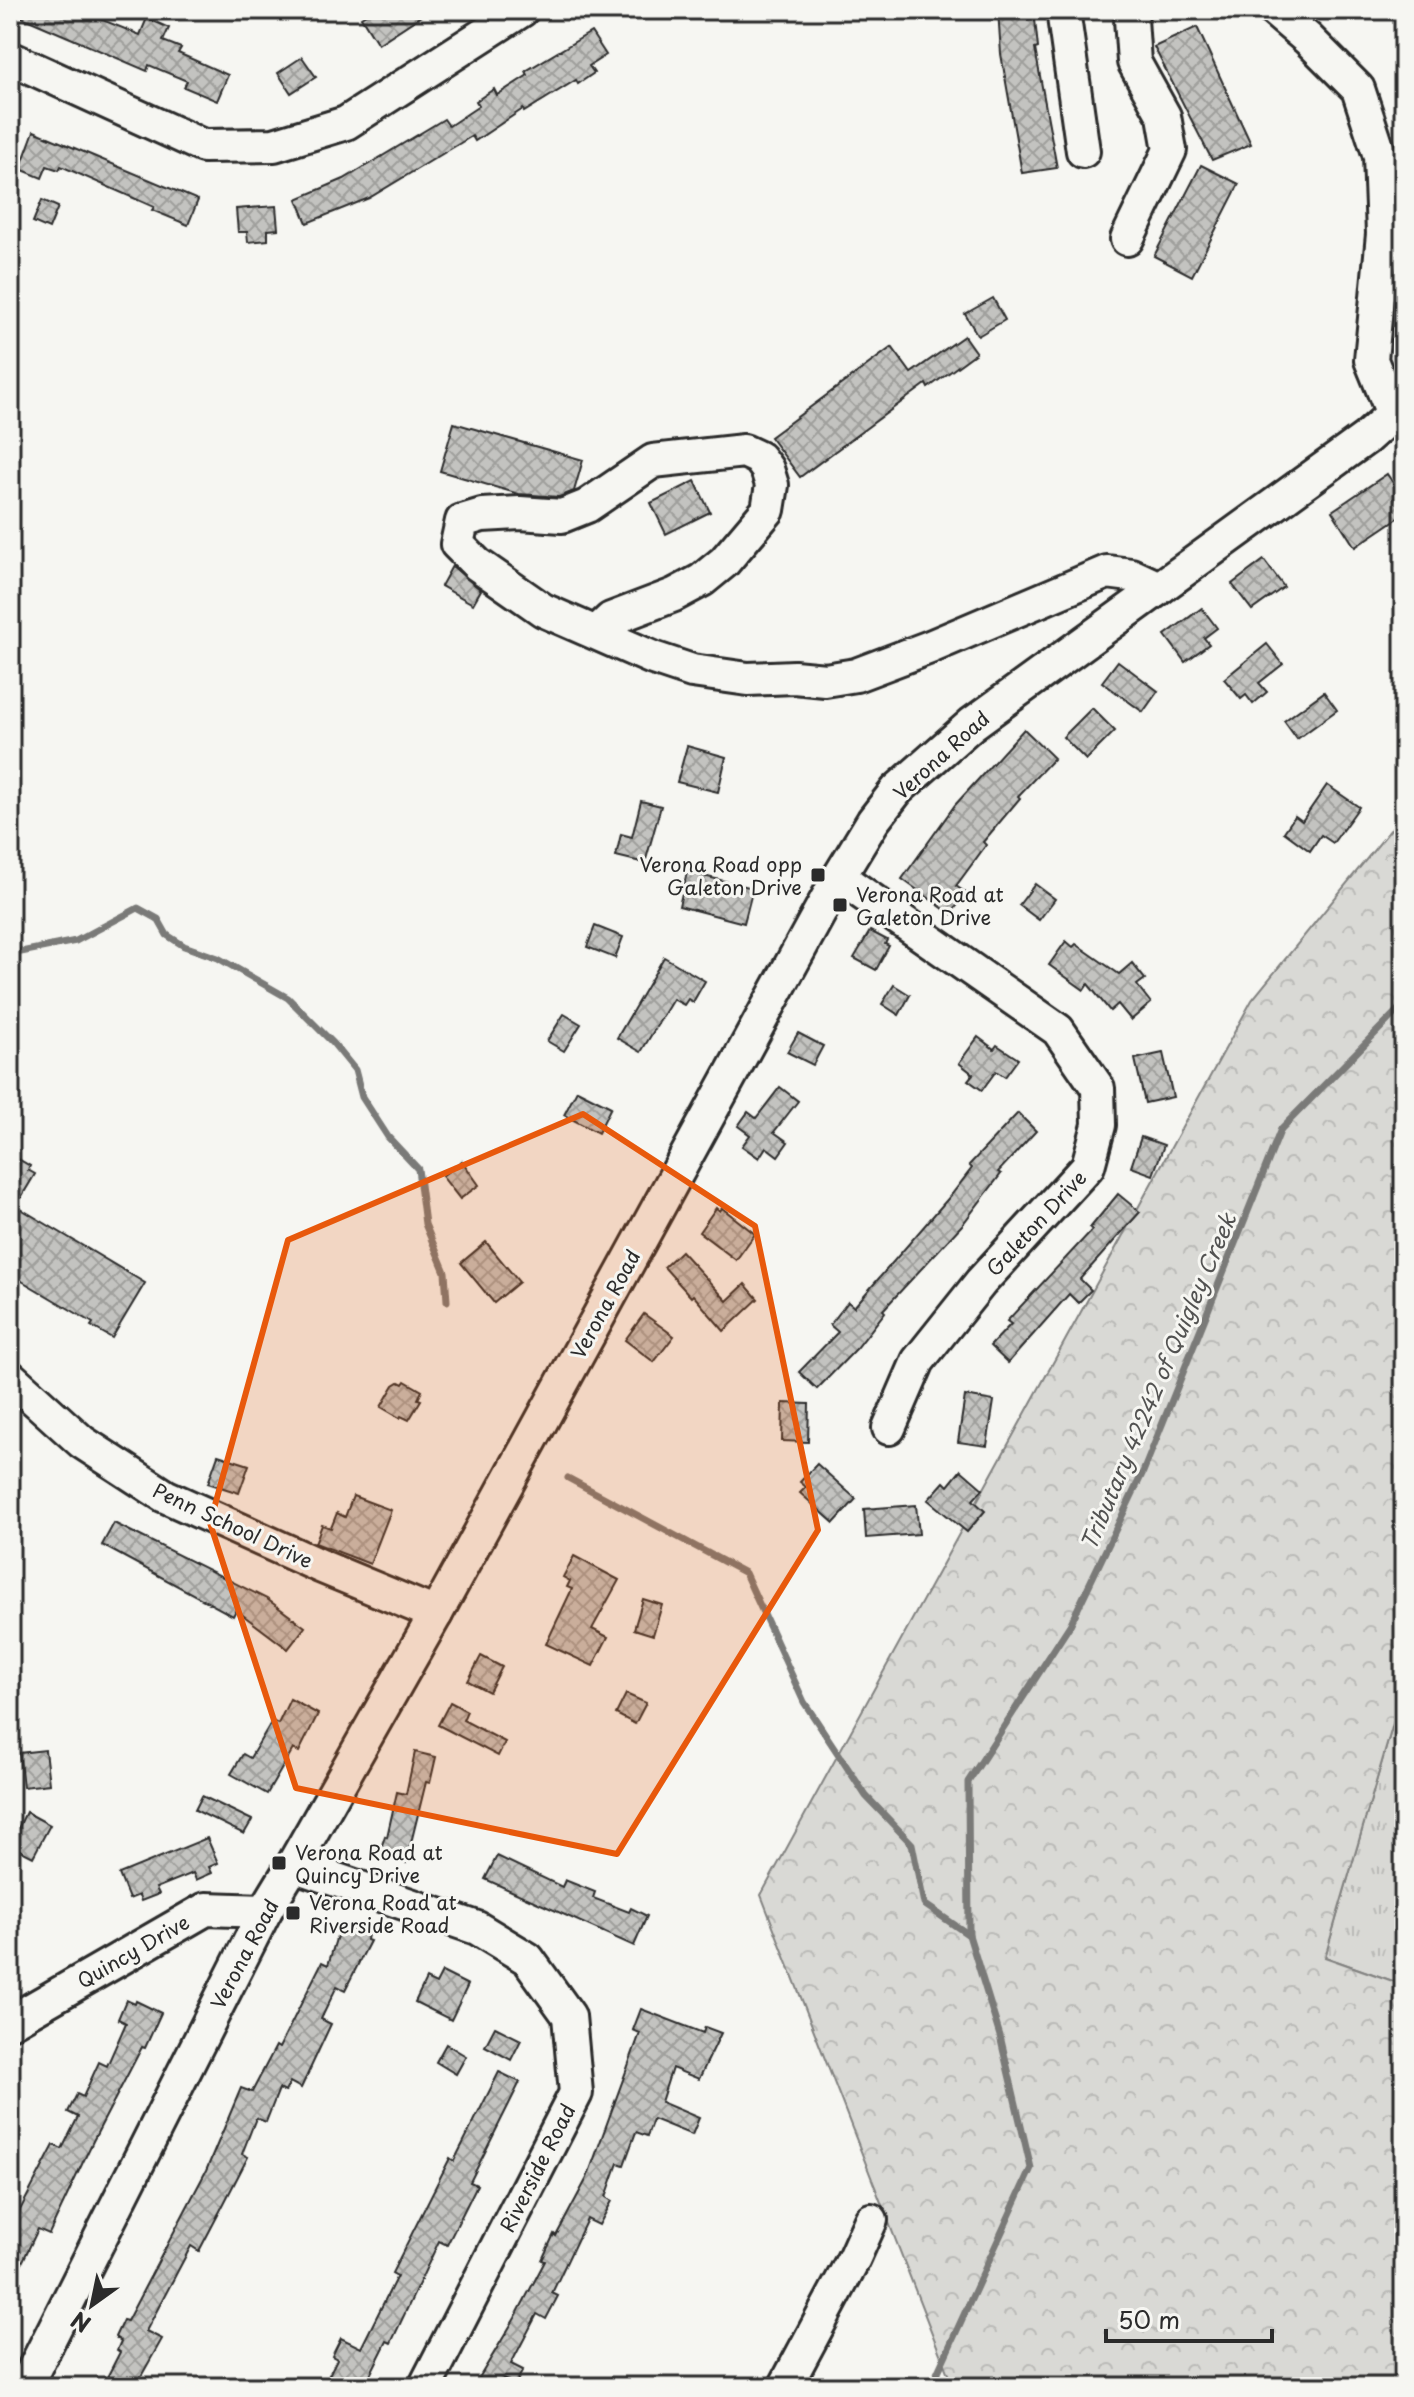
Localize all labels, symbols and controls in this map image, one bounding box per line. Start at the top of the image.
street label: Verona Road [886,703,996,807]
place label: Verona Road opp Galeton Drive [639,849,802,902]
marker: Verona Road opp Galeton Drive [809,866,827,884]
place label: Verona Road at Galeton Drive [856,879,1004,932]
marker: Verona Road at Galeton Drive [831,896,849,914]
street label: Galeton Drive [979,1163,1093,1283]
water label: Tributary 42242 of Quigley Creek [1071,1206,1244,1555]
street label: Verona Road [563,1244,647,1364]
street label: Penn School Drive [148,1475,318,1575]
place label: Verona Road at Quincy Drive [295,1837,443,1890]
marker: Verona Road at Quincy Drive [270,1854,288,1872]
place label: Verona Road at Riverside Road [309,1887,457,1940]
street label: Verona Road [202,1894,286,2014]
marker: Verona Road at Riverside Road [284,1904,302,1922]
street label: Quincy Drive [71,1907,195,1995]
street label: Riverside Road [492,2099,582,2237]
north arrow [52,2265,132,2345]
scale bar [1106,2293,1272,2343]
text: 50 m [1118,2301,1180,2337]
text: N [64,2304,97,2342]

